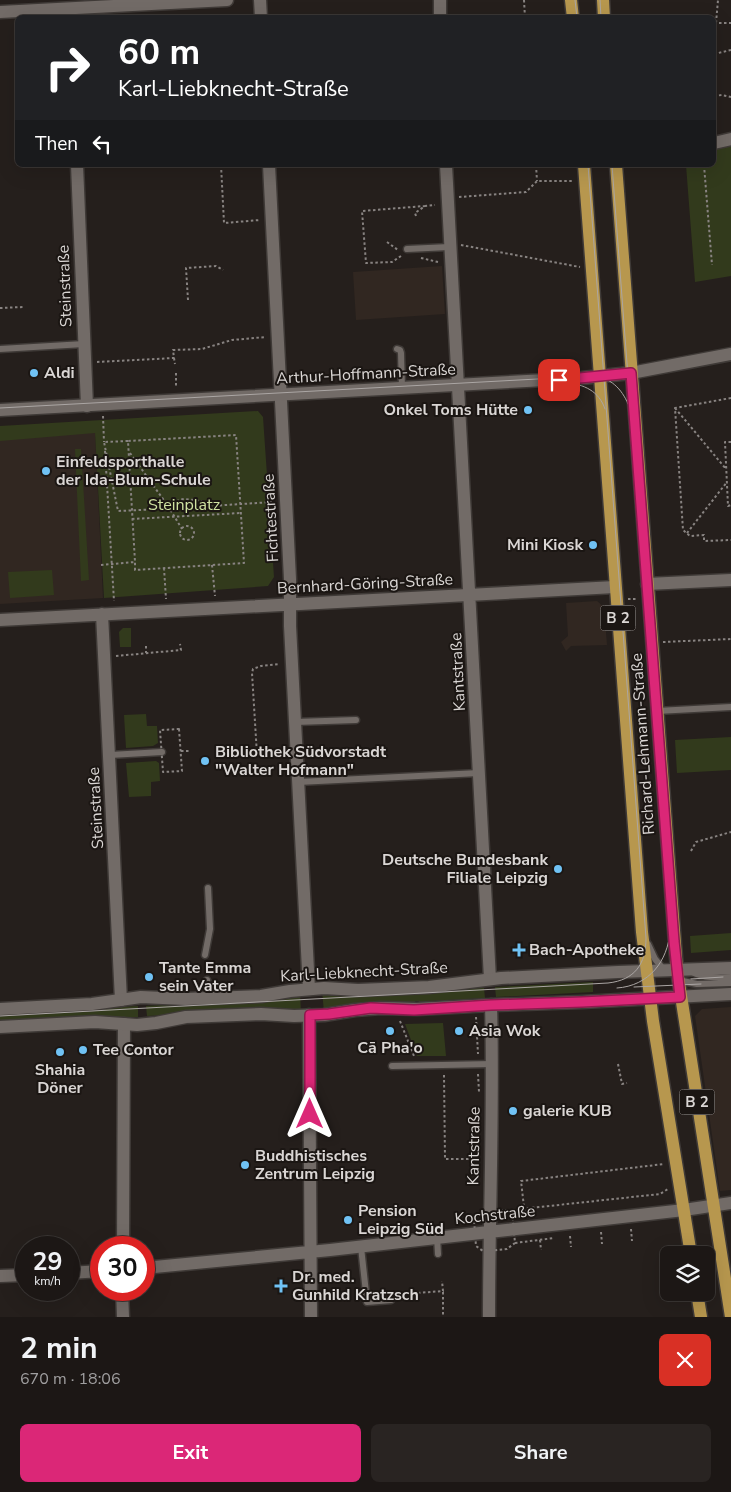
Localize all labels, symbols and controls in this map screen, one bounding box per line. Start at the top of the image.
text: 60 m [118,29,200,76]
icon: right [35,35,100,100]
text: Karl-Liebknecht-Straße [118,74,349,104]
icon: left [88,130,116,158]
text: Then [35,131,78,157]
street label: Steinstraße [53,244,77,328]
street label: Arthur-Hoffmann-Straße [276,358,456,390]
pin [538,359,580,401]
place label: Aldi [44,362,75,384]
icon: arrive [545,366,573,394]
marker: Aldi [28,367,40,379]
place label: Onkel Toms Hütte [383,399,518,421]
marker: Onkel Toms Hütte [522,404,534,416]
place label: Einfeldsporthalle der Ida-Blum-Schule [56,451,211,491]
marker: Einfeldsporthalle der Ida-Blum-Schule [40,465,52,477]
street label: Fichtestraße [258,473,284,563]
park label: Steinplatz [148,494,220,516]
place label: Mini Kiosk [507,534,583,556]
marker: Mini Kiosk [587,539,599,551]
street label: Bernhard-Göring-Straße [276,568,454,600]
road number: B 2 [600,606,636,630]
street label: Kantstraße [445,632,471,712]
street label: Richard-Lehmann-Straße [626,652,660,836]
place label: Bibliothek Südvorstadt "Walter Hofmann" [215,741,387,781]
marker: Bibliothek Südvorstadt "Walter Hofmann" [199,755,211,767]
street label: Steinstraße [83,766,109,850]
place label: Deutsche Bundesbank Filiale Leipzig [382,849,548,889]
marker: Deutsche Bundesbank Filiale Leipzig [552,863,564,875]
place label: Bach-Apotheke [529,939,645,961]
marker: Bach-Apotheke [513,944,525,956]
place label: Tante Emma sein Vater [159,957,251,997]
street label: Karl-Liebknecht-Straße [280,957,448,987]
marker: Tante Emma sein Vater [143,971,155,983]
place label: Asia Wok [469,1020,541,1042]
marker: Cā Pha'o [384,1025,396,1037]
marker: Asia Wok [453,1025,465,1037]
place label: Cā Pha'o [357,1037,423,1059]
place label: Tee Contor [93,1039,175,1061]
marker: Tee Contor [77,1044,89,1056]
marker: Shahia Döner [54,1046,66,1058]
place label: Shahia Döner [35,1059,85,1099]
position arrow [283,1087,335,1139]
road number: B 2 [680,1090,714,1114]
place label: galerie KUB [523,1100,612,1122]
marker: galerie KUB [507,1105,519,1117]
street label: Kantstraße [462,1106,486,1186]
place label: Buddhistisches Zentrum Leipzig [255,1145,375,1185]
marker: Buddhistisches Zentrum Leipzig [239,1159,251,1171]
place label: Pension Leipzig Süd [358,1200,444,1240]
street label: Kochstraße [454,1200,536,1230]
marker: Pension Leipzig Süd [342,1214,354,1226]
speed limit sign: 30 [90,1236,155,1301]
text: 29 [32,1245,63,1279]
map controls [660,1246,715,1301]
button: layers [660,1246,715,1301]
place label: Dr. med. Gunhild Kratzsch [292,1266,419,1306]
text: km/h [34,1273,61,1289]
marker: Dr. med. Gunhild Kratzsch [274,1279,288,1293]
text: 2 min [20,1328,98,1369]
button: close [659,1334,711,1386]
text: 670 m · 18:06 [20,1368,121,1390]
button: Exit [20,1424,361,1482]
button: Share [371,1424,711,1482]

